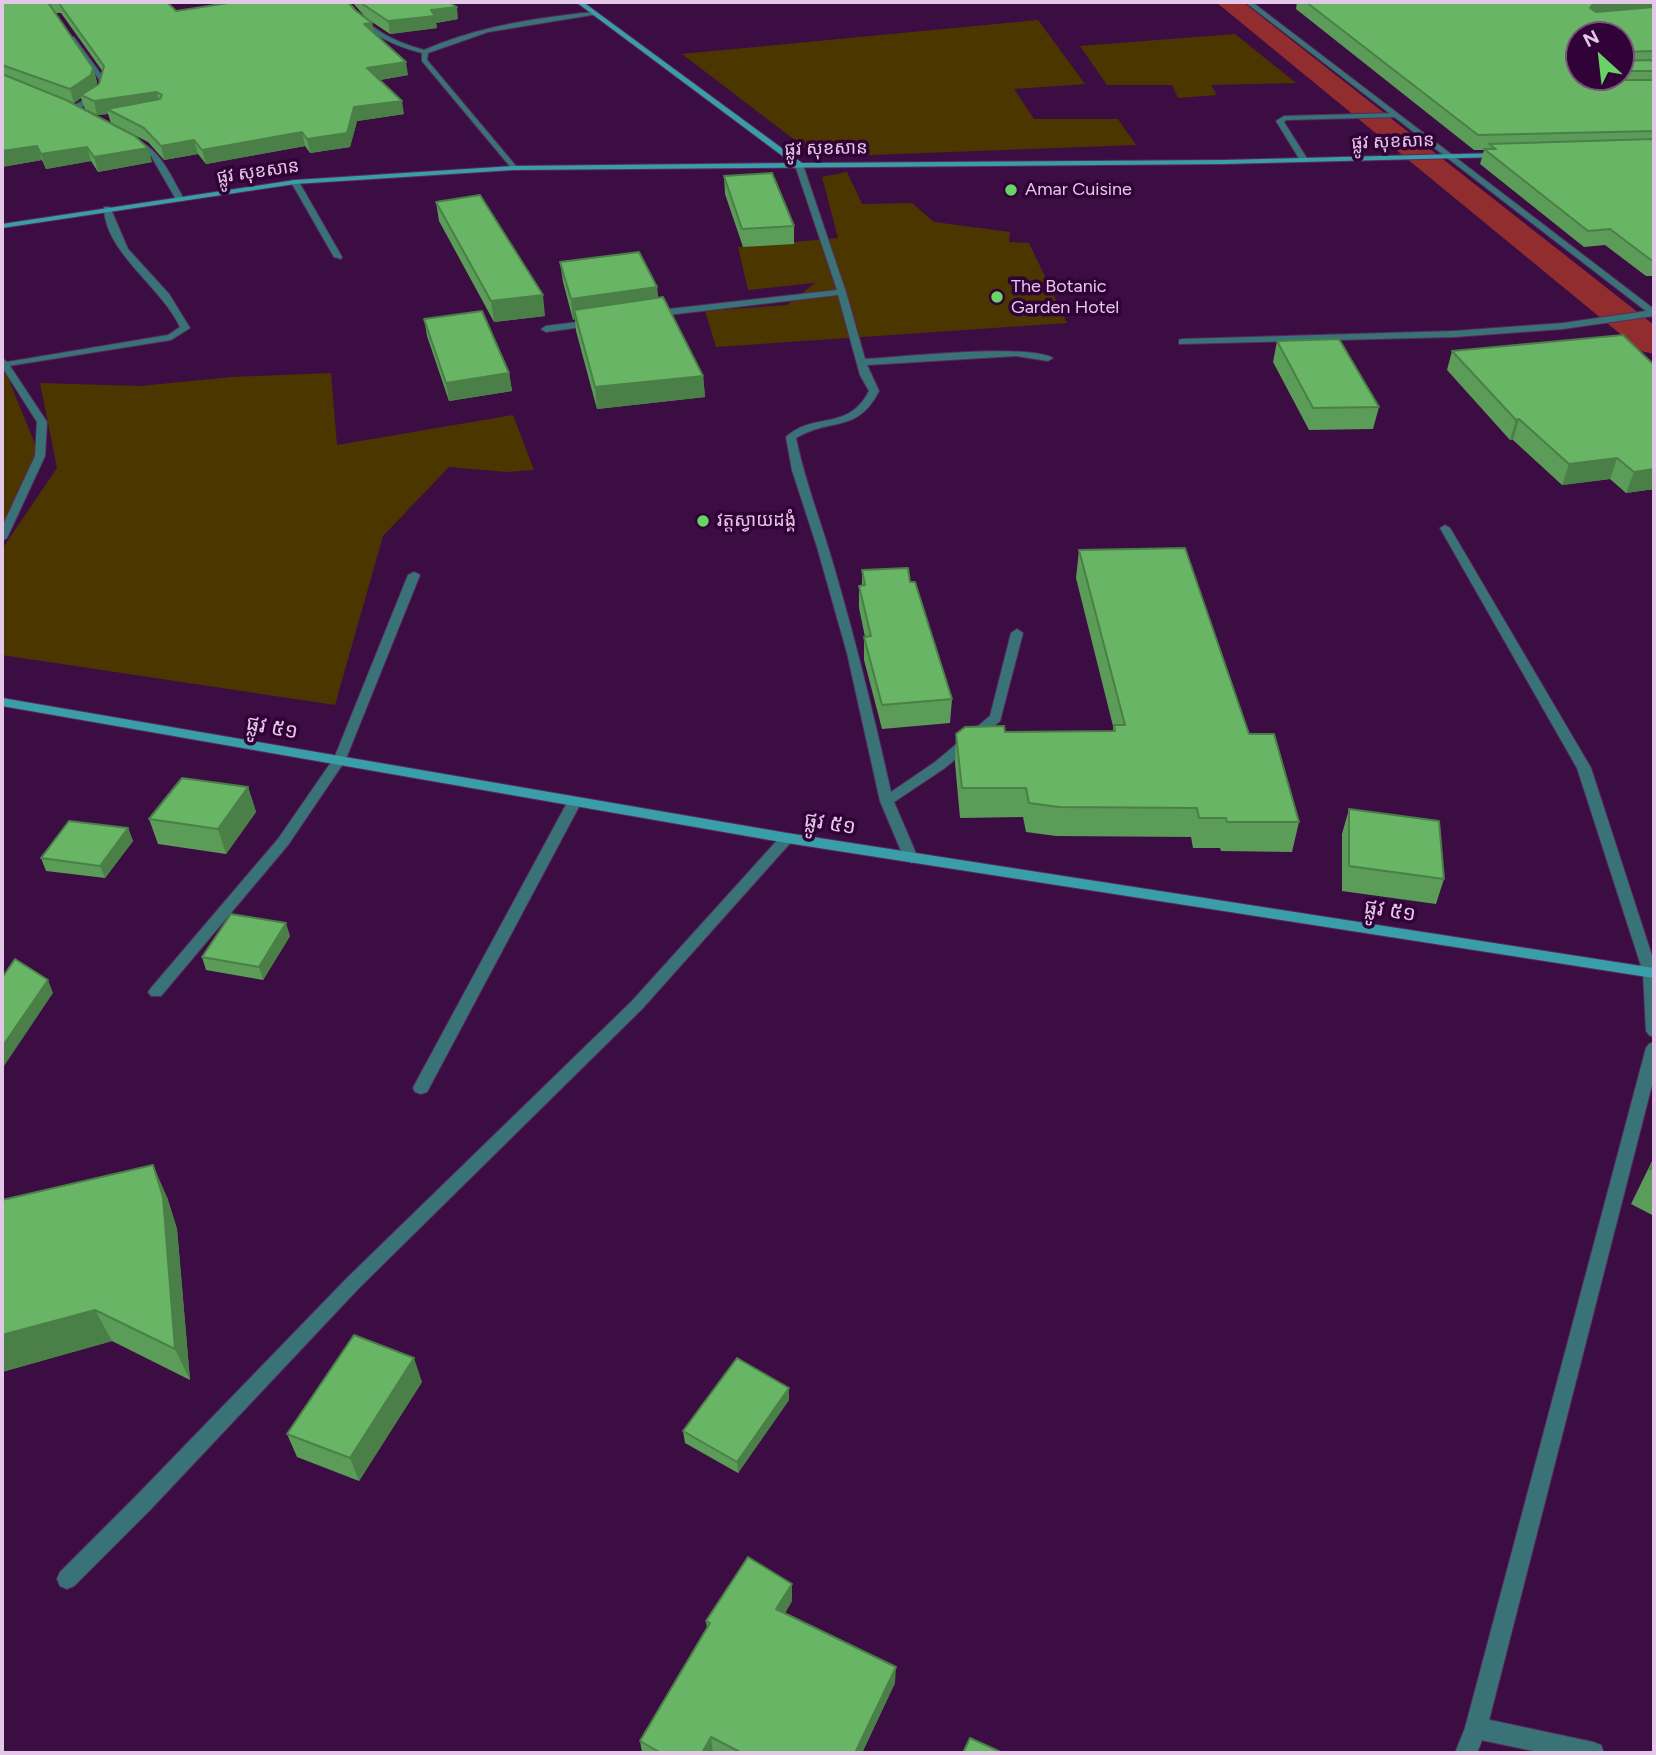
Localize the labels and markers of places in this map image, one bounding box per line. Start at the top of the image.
place label: Amar Cuisine [1025,179,1132,201]
marker: Amar Cuisine [1003,182,1019,198]
place label: The Botanic Garden Hotel [1011,276,1119,318]
marker: The Botanic Garden Hotel [989,289,1005,305]
place label: វត្តស្វាយដង្គំ [717,510,796,532]
marker: វត្តស្វាយដង្គំ [695,513,711,529]

